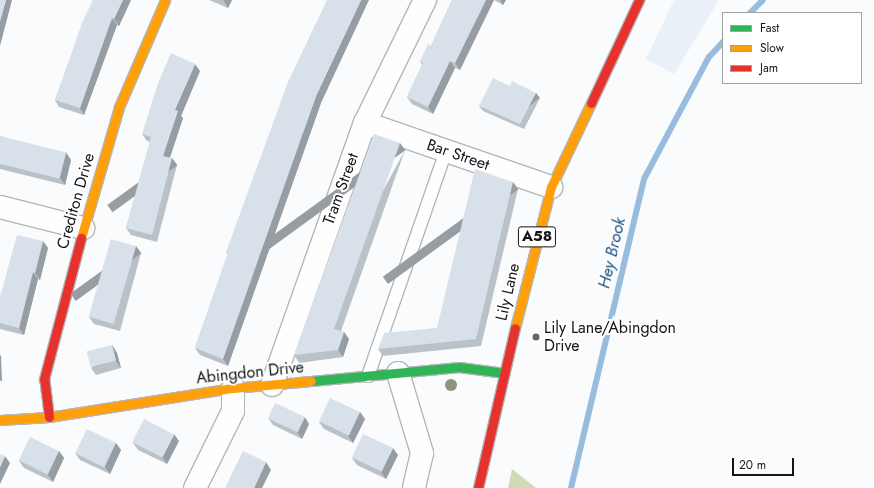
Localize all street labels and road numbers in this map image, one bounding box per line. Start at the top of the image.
street label: Bar Street [424,135,492,175]
street label: Crediton Drive [53,151,99,251]
street label: Tram Street [319,151,363,227]
road number: A58 [517,224,557,250]
street label: Lily Lane [492,261,524,323]
street label: Abingdon Drive [195,358,305,388]

